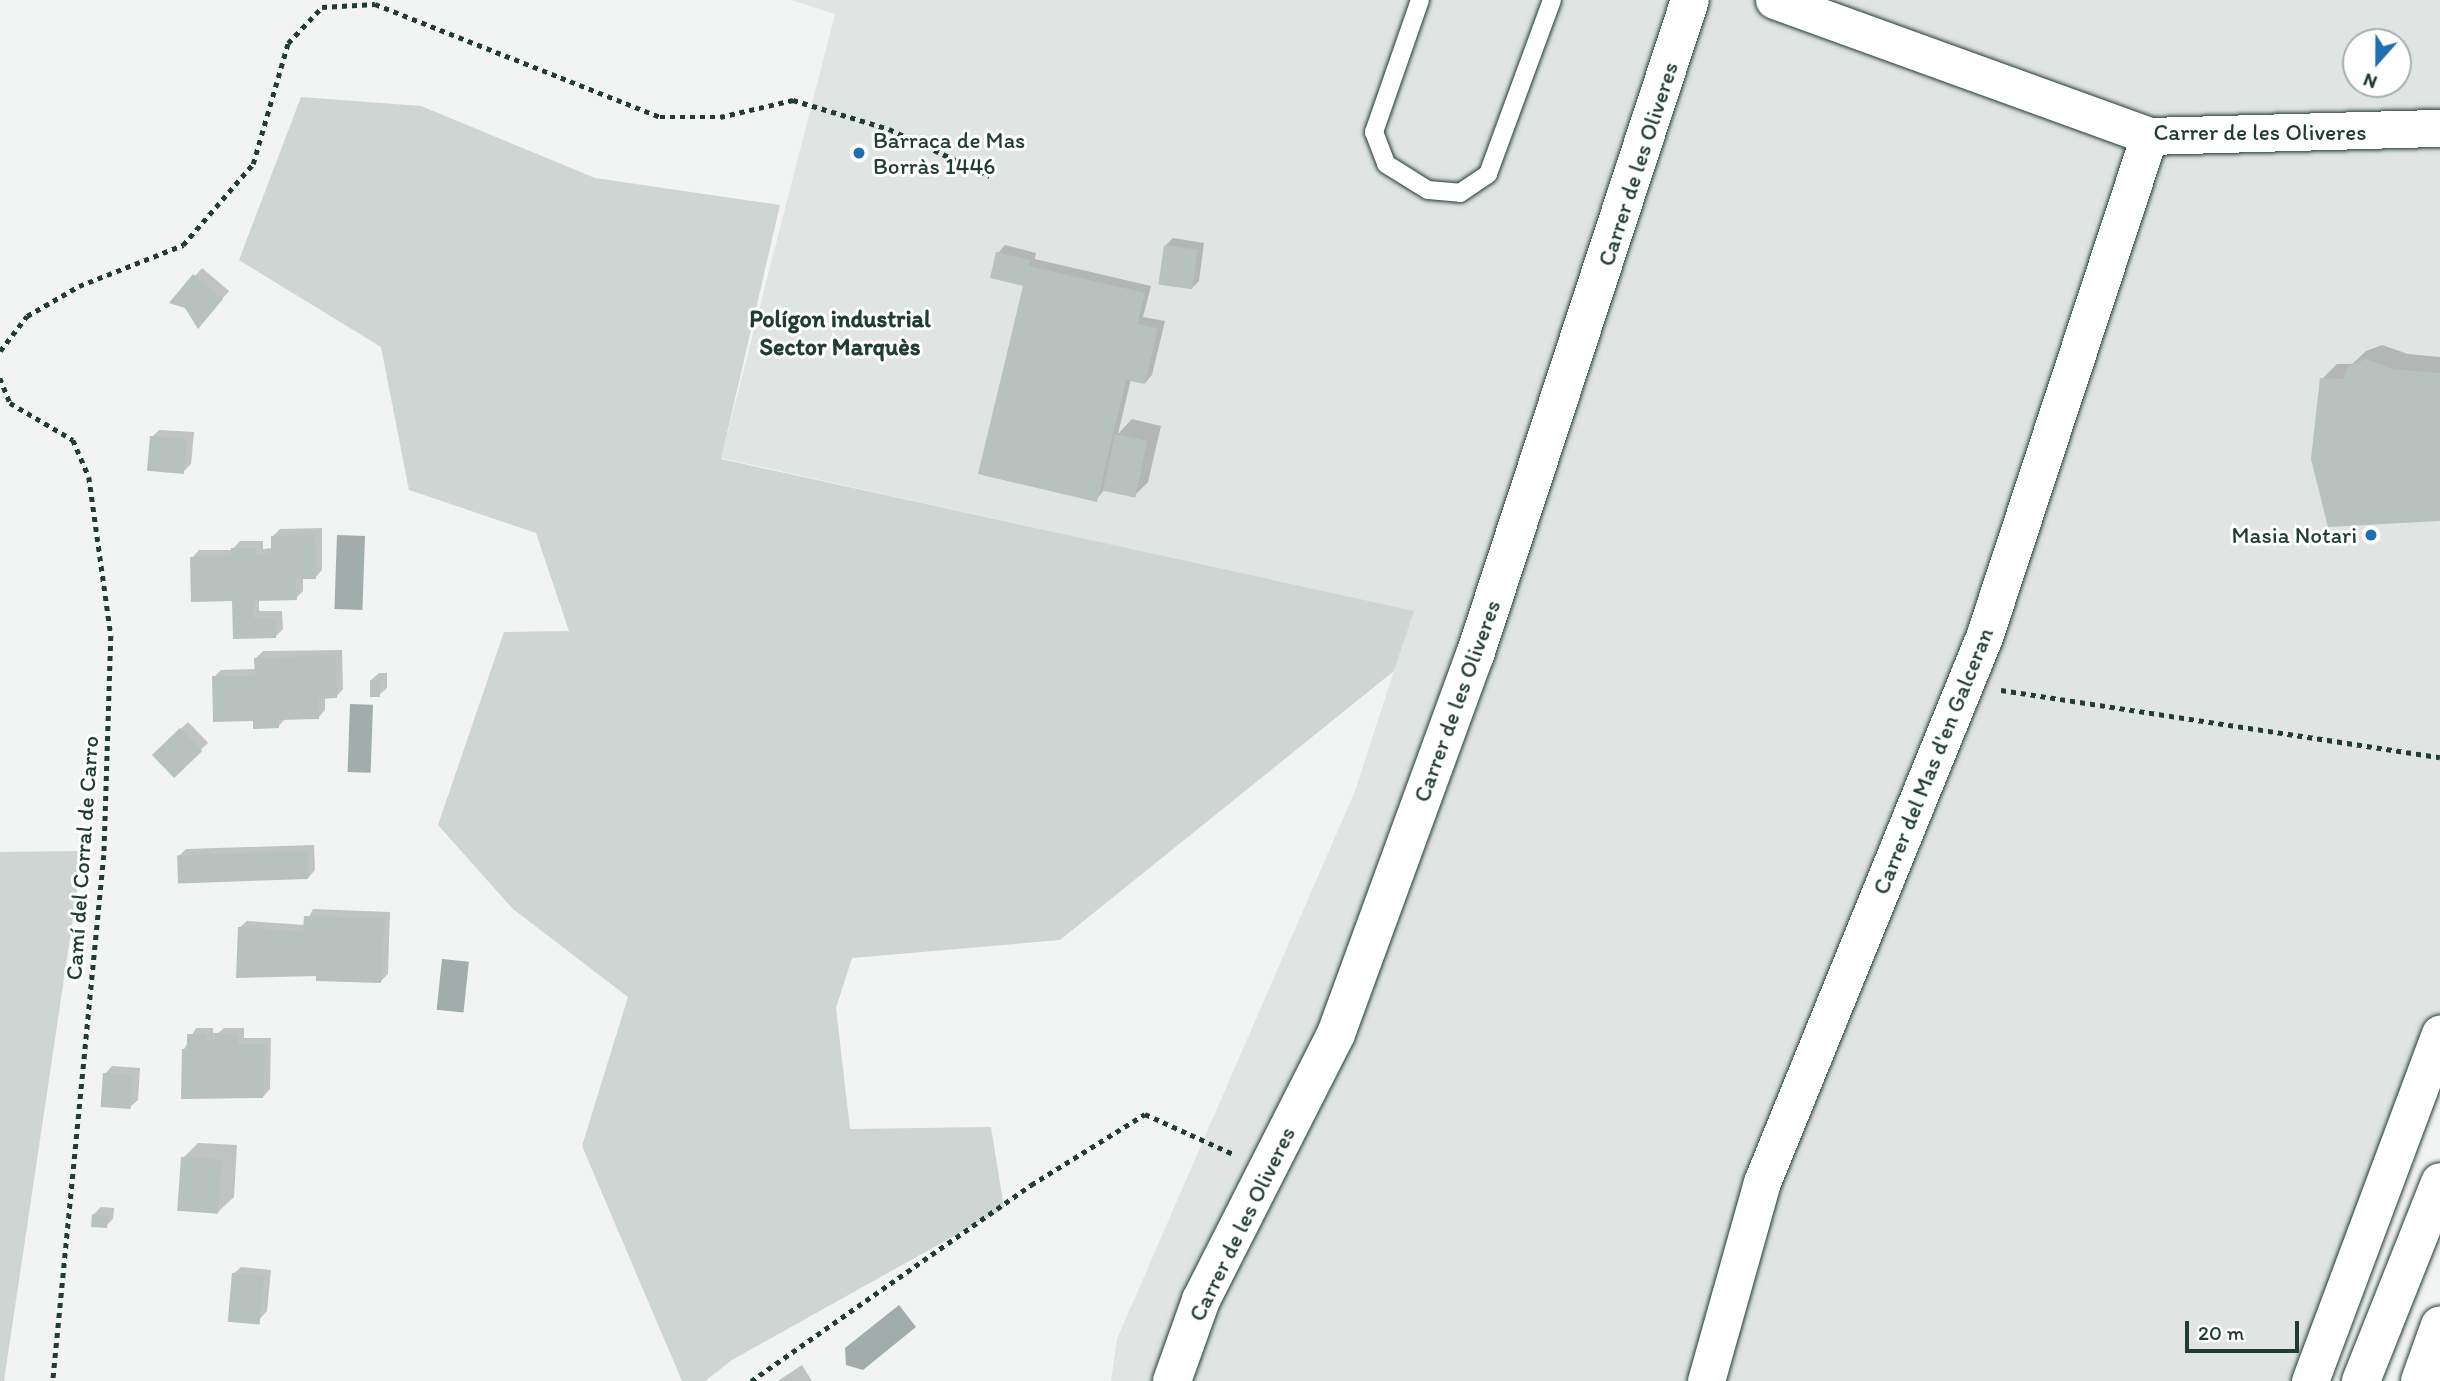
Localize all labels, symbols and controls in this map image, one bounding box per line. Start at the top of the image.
north arrow [2342,28,2412,98]
street label: Carrer de les Oliveres [1592,59,1684,269]
text: N [2360,68,2380,94]
street label: Carrer de les Oliveres [2154,118,2366,146]
place label: Barraca de Mas Borràs 1446 [873,126,1026,180]
marker: Barraca de Mas Borràs 1446 [851,145,867,161]
district label: Polígon industrial Sector Marquès [749,305,931,361]
place label: Masia Notari [2232,521,2357,549]
marker: Masia Notari [2363,527,2379,543]
street label: Carrer de les Oliveres [1408,596,1506,806]
street label: Carrer del Mas d'en Galceran [1867,623,1999,899]
street label: Camí del Corral de Carro [60,735,104,981]
street label: Carrer de les Oliveres [1183,1122,1301,1326]
scale bar [2188,1308,2302,1352]
text: 20 m [2198,1320,2244,1345]

